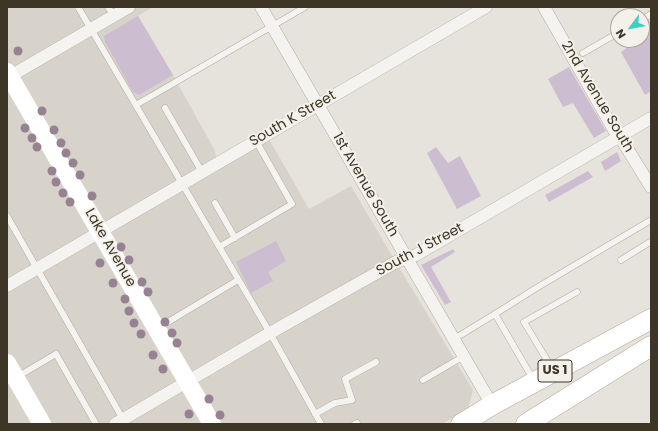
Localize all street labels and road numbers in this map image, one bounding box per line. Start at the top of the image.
street label: 2nd Avenue South [557,38,637,156]
street label: South K Street [247,87,339,151]
street label: 1st Avenue South [328,130,402,240]
street label: Lake Avenue [81,206,139,290]
street label: South J Street [374,220,466,280]
road number: US 1 [538,360,572,382]

